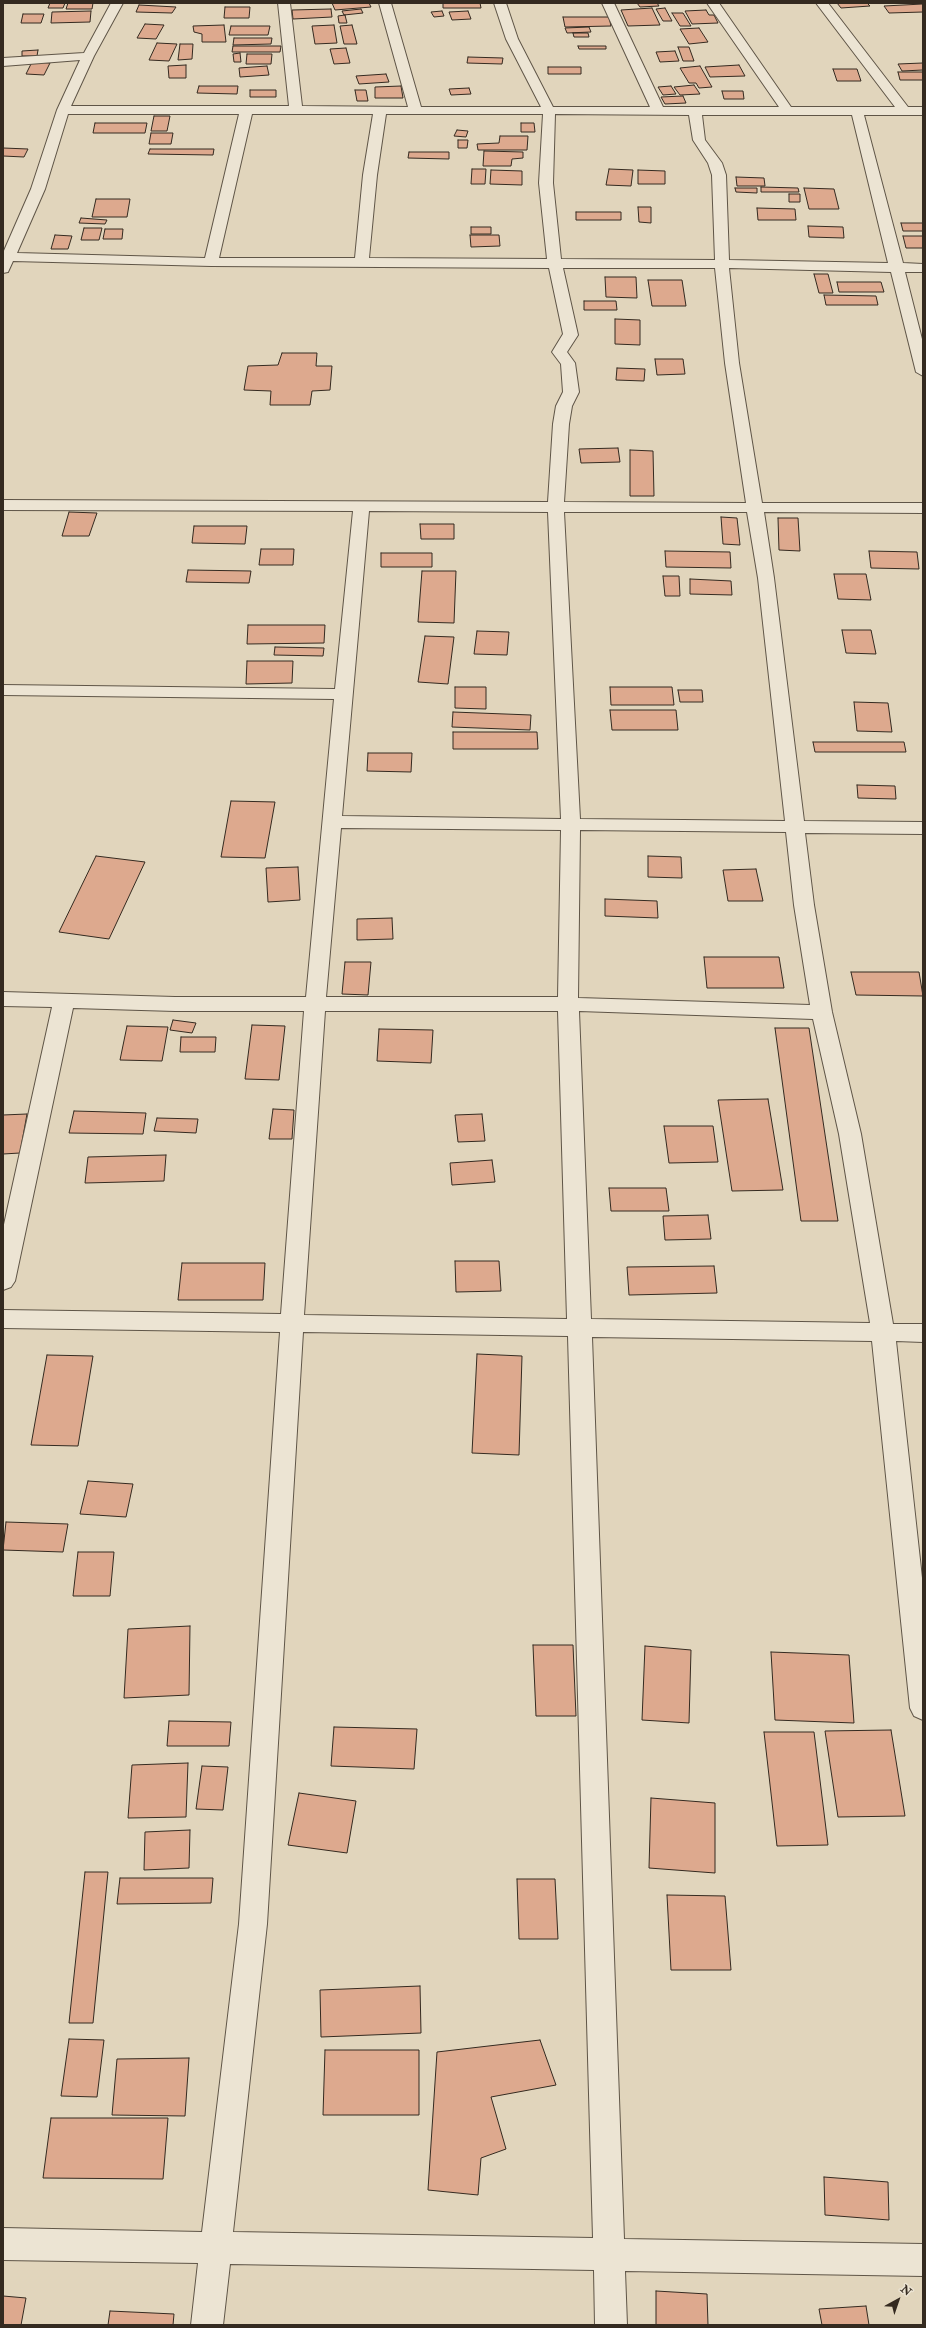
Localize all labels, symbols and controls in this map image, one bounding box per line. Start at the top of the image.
north arrow [878,2280,918,2320]
text: N [898,2282,914,2299]

